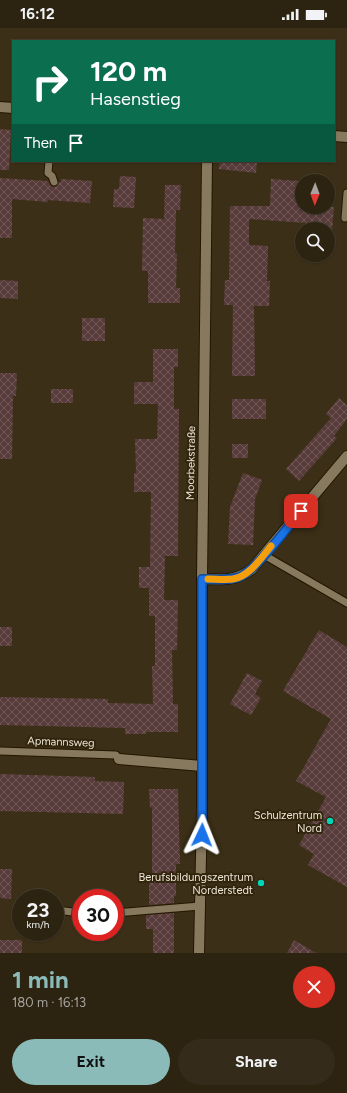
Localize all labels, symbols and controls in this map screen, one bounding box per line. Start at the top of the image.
text: 16:12 [20,5,55,23]
text: 120 m [90,54,167,88]
icon: right [24,56,76,108]
text: Hasenstieg [90,88,181,110]
icon: arrive [65,132,87,154]
text: Then [24,134,57,152]
north arrow [295,174,335,214]
map controls [295,174,335,262]
button: search [295,222,335,262]
street label: Moorbekstraße [184,426,198,500]
pin [284,494,318,528]
icon: arrive [290,500,312,522]
street label: Apmannsweg [27,734,95,750]
place label: Schulzentrum Nord [254,809,322,835]
position arrow [181,814,223,856]
marker: Schulzentrum Nord [325,816,335,826]
place label: Berufsbildungszentrum Norderstedt [139,871,253,897]
marker: Berufsbildungszentrum Norderstedt [256,878,266,888]
speed limit sign: 30 [72,889,124,941]
text: 23 [27,898,49,922]
text: km/h [27,918,49,931]
text: 1 min [12,965,69,994]
button: close [293,966,335,1008]
text: 180 m · 16:13 [12,995,86,1010]
button: Exit [12,1039,170,1085]
button: Share [178,1039,335,1085]

